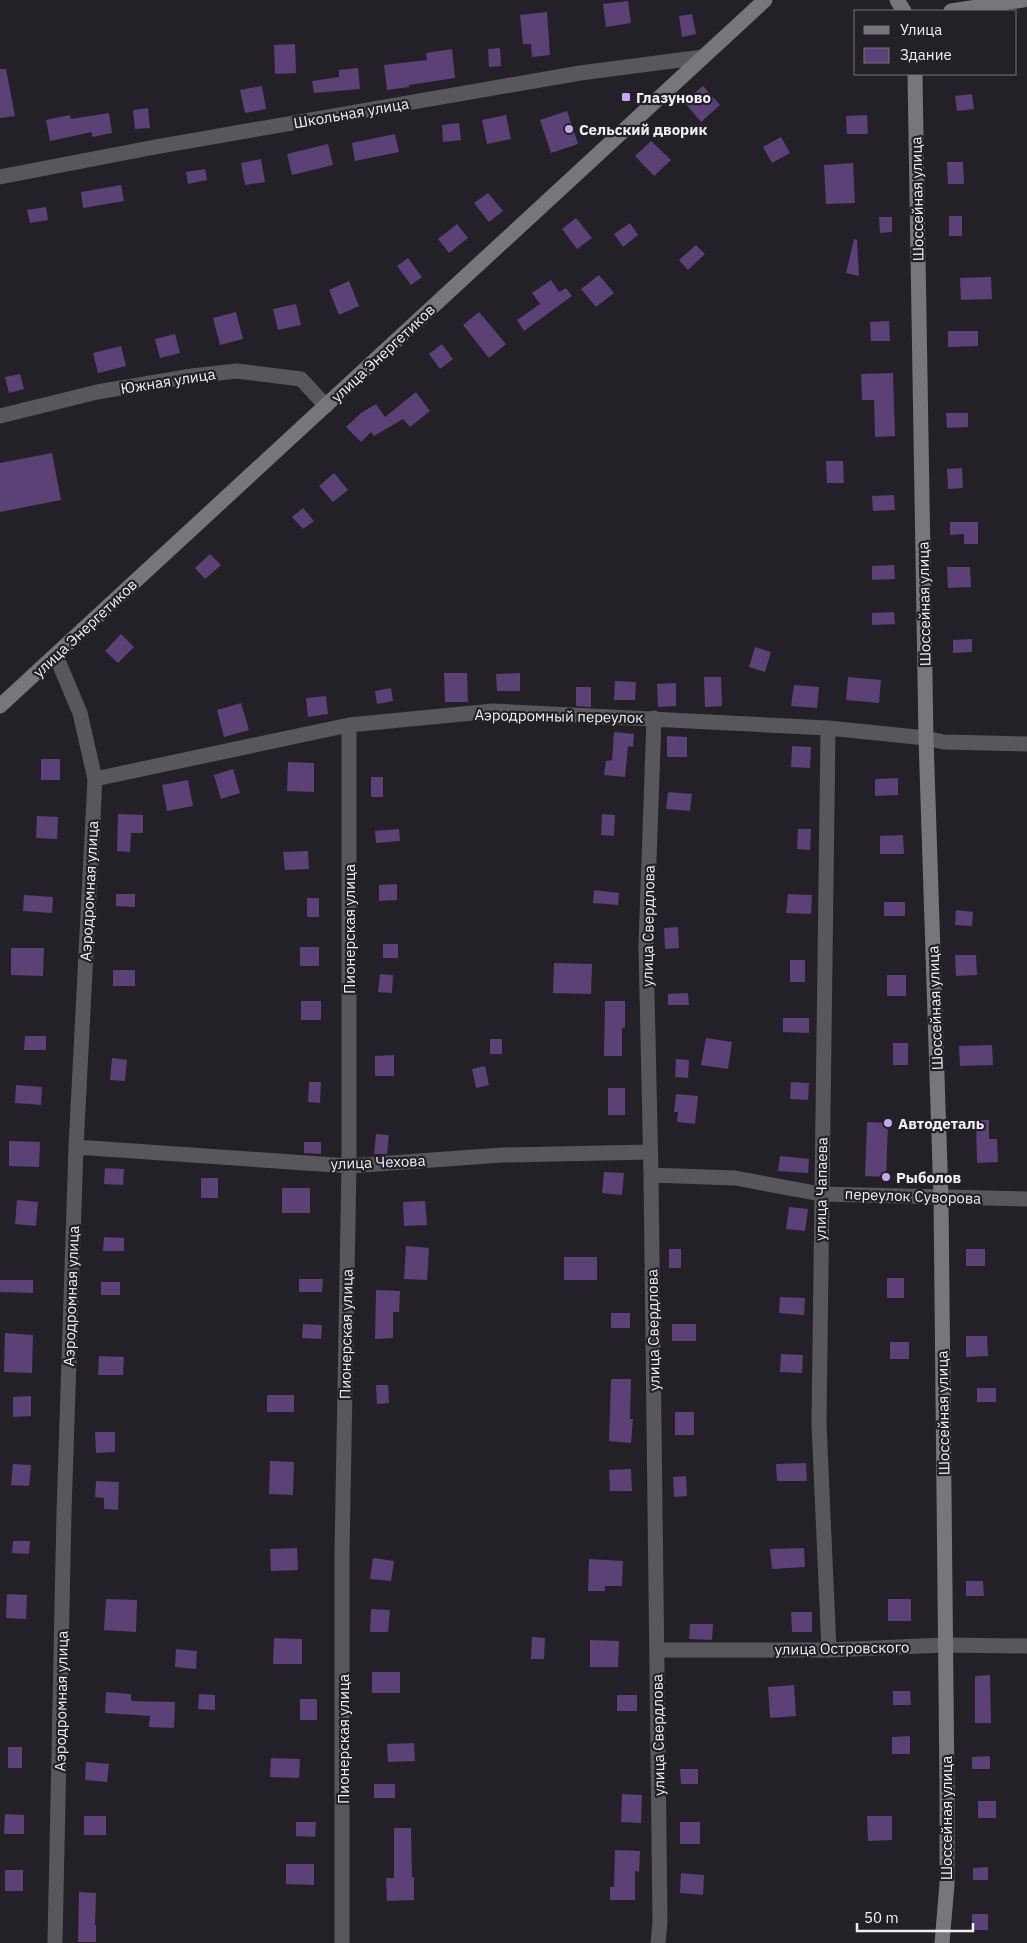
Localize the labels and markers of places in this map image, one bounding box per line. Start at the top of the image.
place label: Глазуново [636,88,711,107]
marker: Глазуново [620,91,632,103]
place label: Сельский дворик [579,120,707,139]
marker: Сельский дворик [563,123,575,135]
place label: Автодеталь [898,1114,985,1133]
marker: Автодеталь [882,1117,894,1129]
place label: Рыболов [896,1168,961,1187]
marker: Рыболов [880,1171,892,1183]

